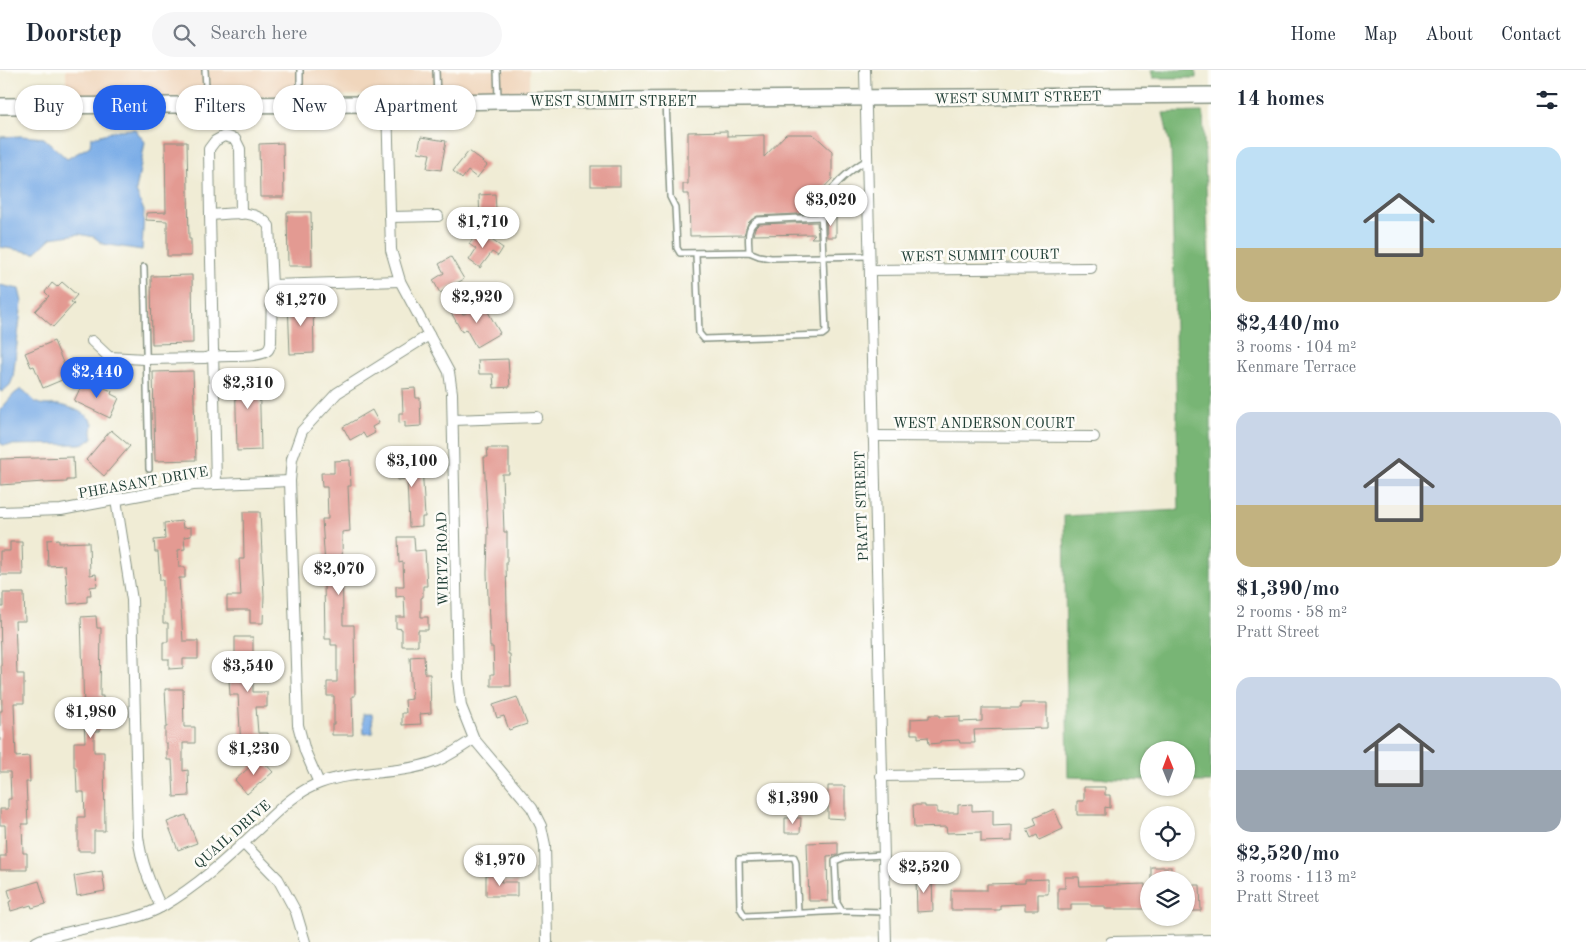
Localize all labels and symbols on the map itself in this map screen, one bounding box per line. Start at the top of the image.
street label: WEST SUMMIT STREET [934,90,1102,106]
street label: WEST SUMMIT STREET [529,95,697,109]
pin: $3,020 [790,184,872,227]
pin: $1,710 [442,206,524,249]
street label: WEST SUMMIT COURT [900,248,1060,264]
pin: $2,920 [436,282,518,324]
pin: $1,270 [260,284,342,327]
pin: $2,440 [56,356,138,399]
pin: $2,310 [207,368,289,410]
street label: WEST ANDERSON COURT [893,417,1075,431]
pin: $3,100 [371,446,453,488]
street label: PRATT STREET [853,450,871,562]
street label: PHEASANT DRIVE [77,465,209,501]
street label: WIRTZ ROAD [435,512,451,606]
pin: $2,070 [298,554,380,596]
pin: $3,540 [207,650,289,693]
pin: $1,980 [50,696,132,739]
pin: $1,230 [213,734,295,776]
north arrow [1140,741,1195,796]
pin: $1,390 [752,782,834,825]
street label: QUAIL DRIVE [192,798,273,871]
pin: $1,970 [459,844,541,887]
pin: $2,520 [883,852,965,894]

